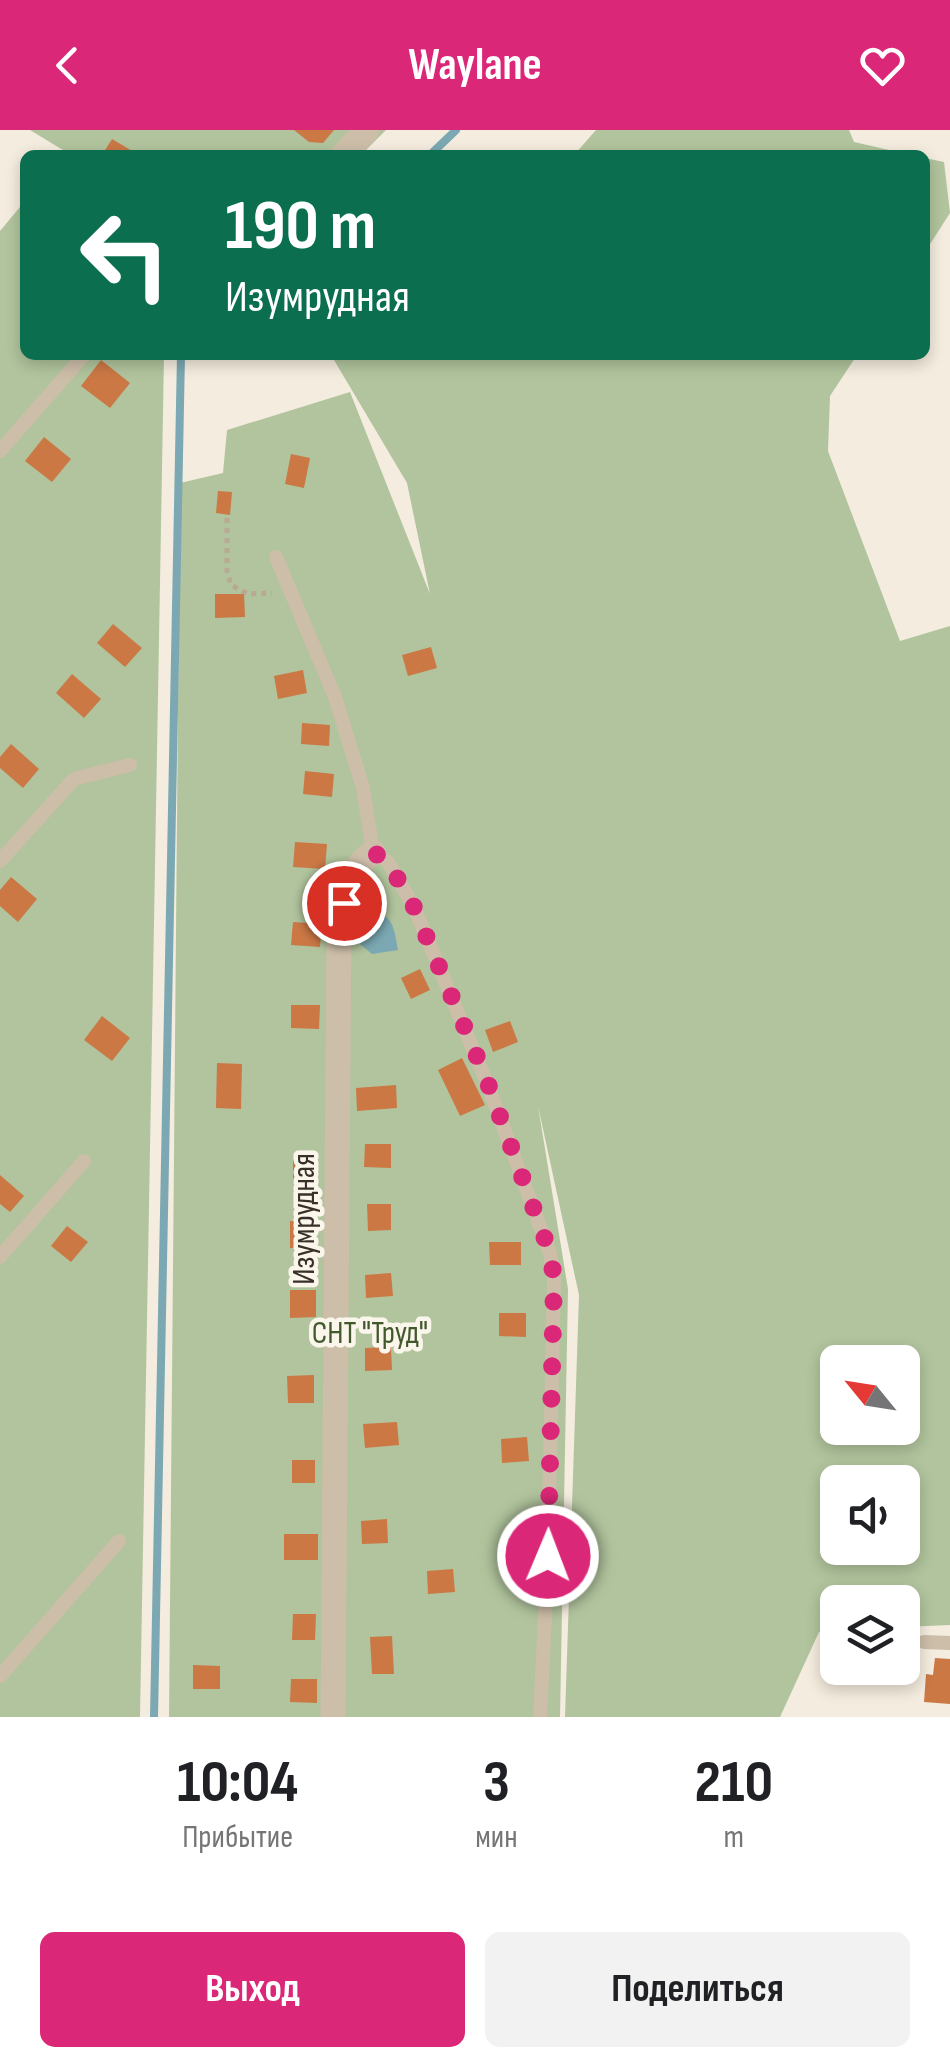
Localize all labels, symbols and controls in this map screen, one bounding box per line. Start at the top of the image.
icon: back [40,38,95,93]
text: Waylane [408,38,542,93]
icon: heart [855,38,910,93]
text: 190 m [225,185,376,269]
icon: left [60,190,190,320]
text: Изумрудная [225,270,410,325]
pin [302,861,387,946]
icon: arrive [317,876,372,931]
street label: Изумрудная [285,1153,324,1285]
park label: СНТ "Труд" [312,1314,428,1353]
north arrow [820,1345,920,1445]
map controls [820,1345,920,1685]
button: sound [820,1465,920,1565]
position arrow [496,1504,600,1608]
button: layers [820,1585,920,1685]
text: 10:04 [177,1747,298,1819]
text: 3 [483,1747,510,1819]
text: 210 [695,1747,773,1819]
text: Прибытие [182,1818,293,1857]
text: мин [475,1818,518,1857]
text: m [723,1818,744,1857]
button: Выход [40,1932,465,2047]
button: Поделиться [485,1932,910,2047]

